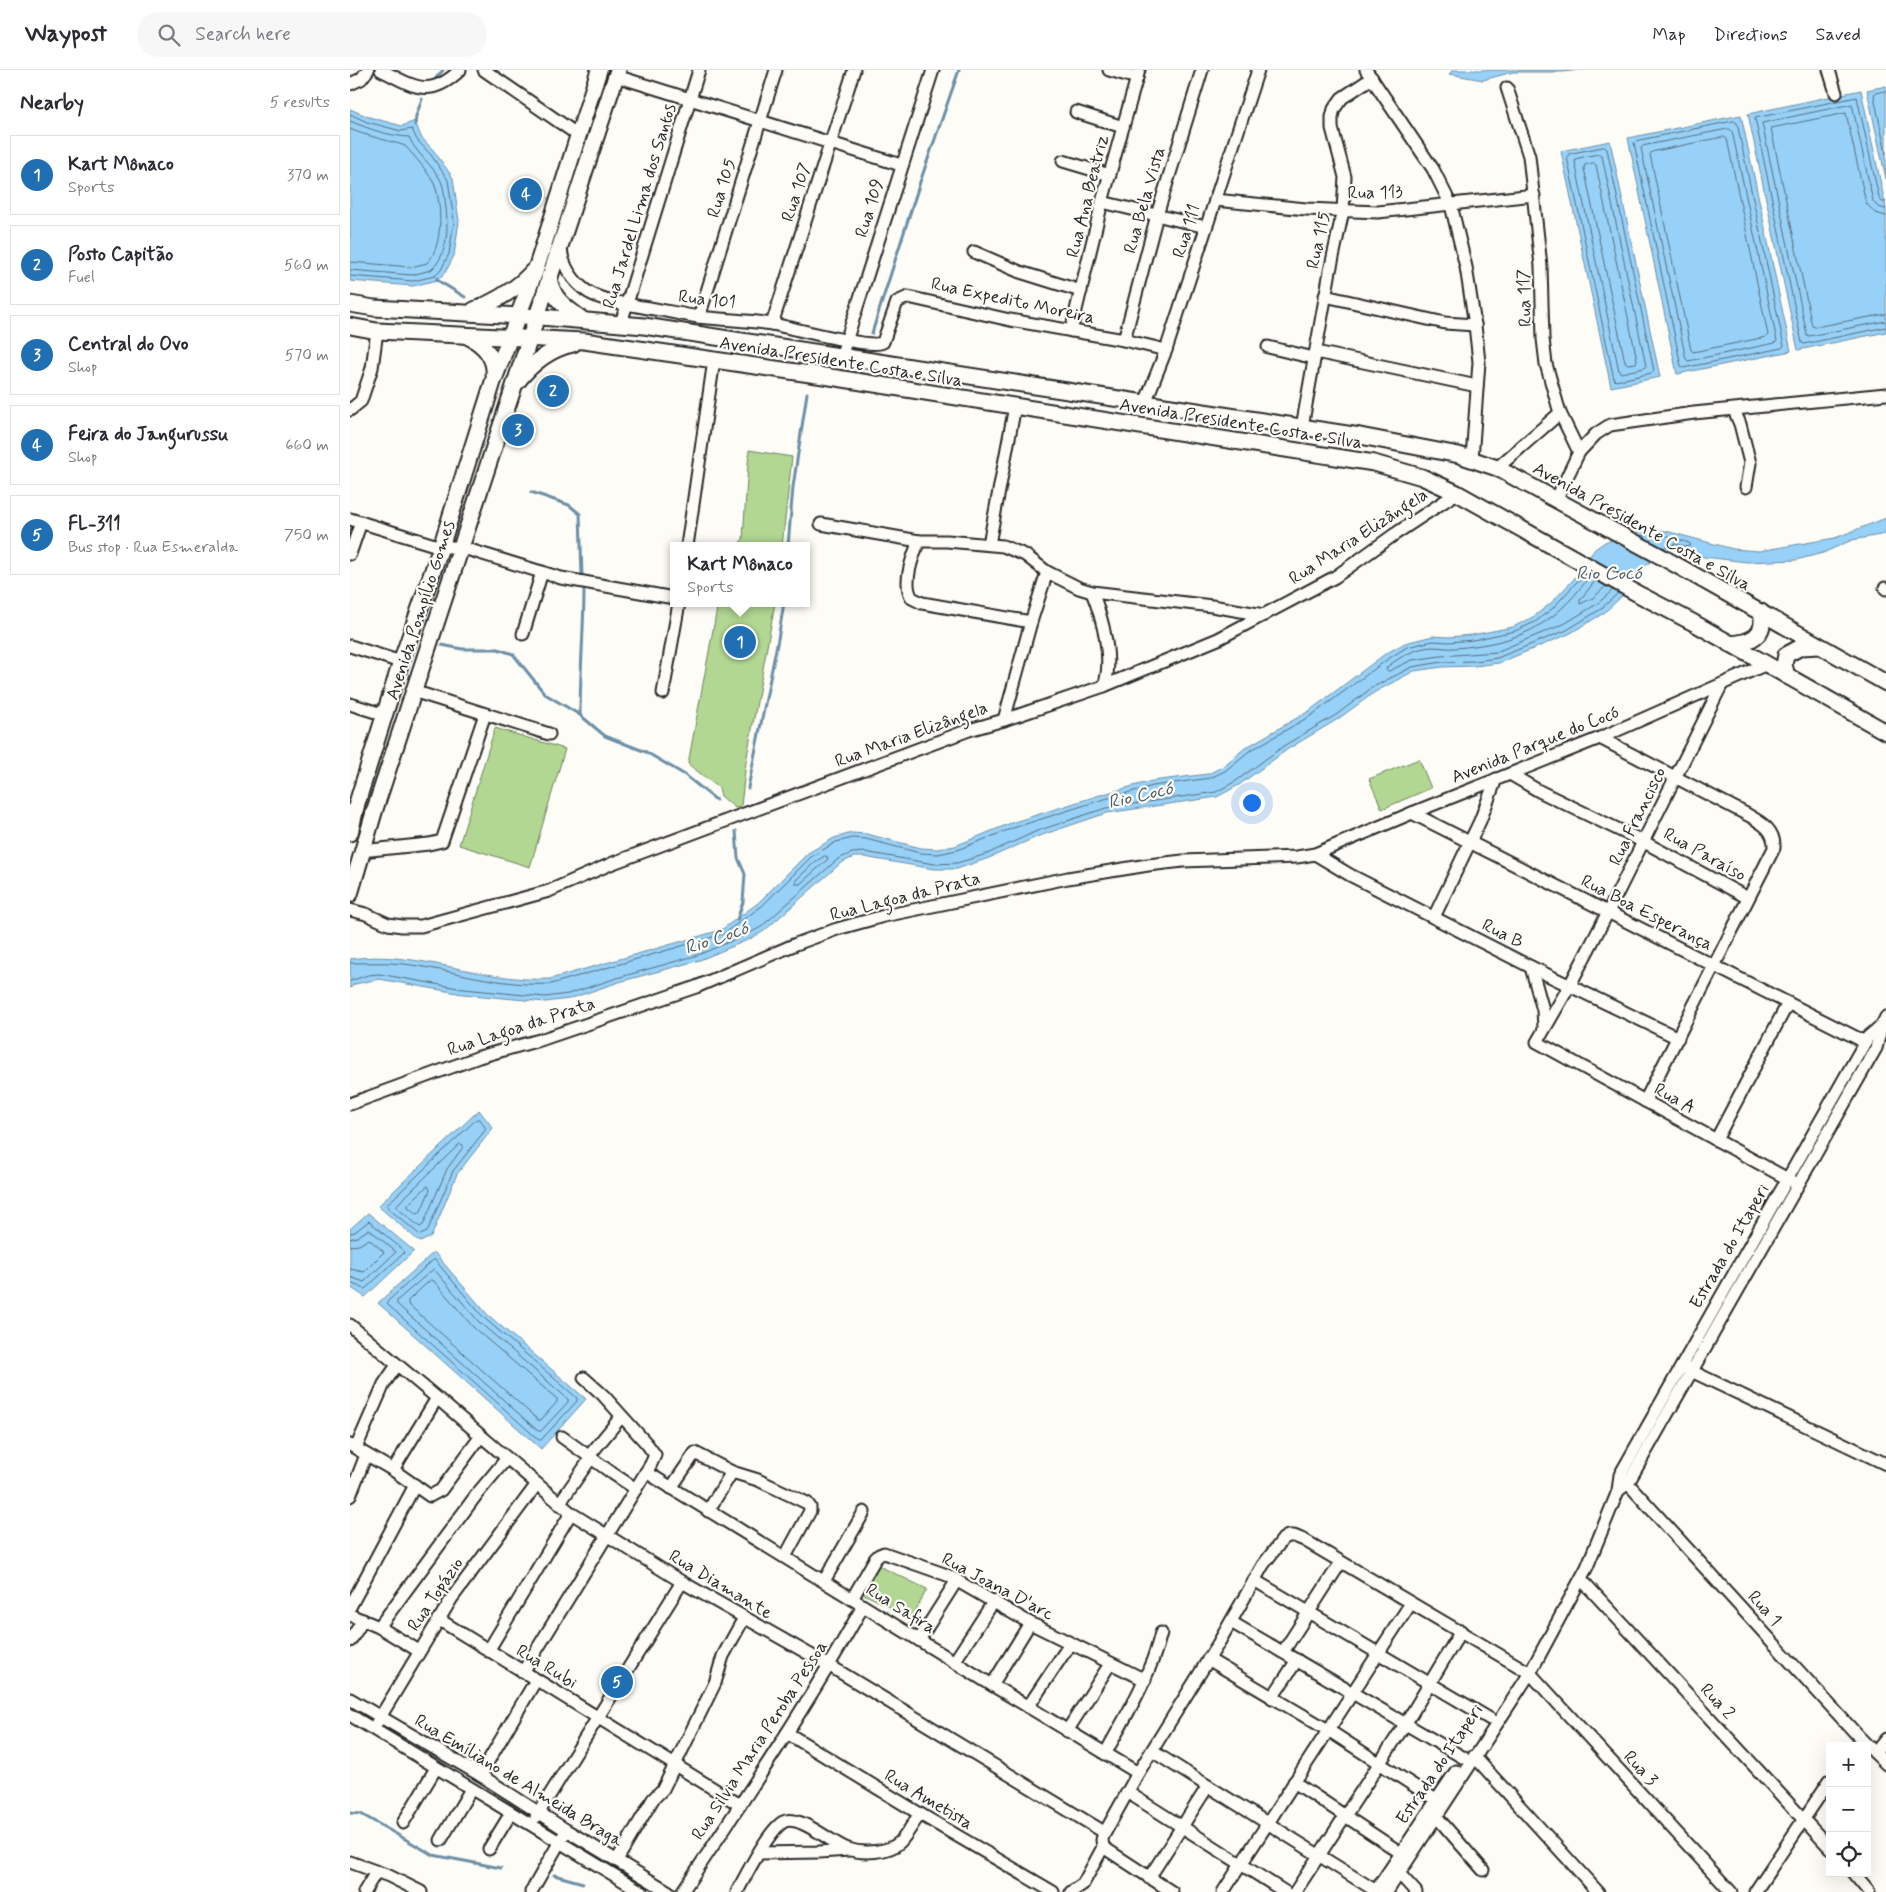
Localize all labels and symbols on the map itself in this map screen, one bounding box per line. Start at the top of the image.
street label: Rua Jardel Lima dos Santos [597,101,683,312]
street label: Rua Ana Beatriz [1061,132,1115,260]
street label: Rua Bela Vista [1118,144,1172,256]
street label: Rua 105 [702,156,742,221]
street label: Rua 107 [776,160,818,225]
pin: 4 [510,175,542,213]
street label: Rua 109 [850,176,890,241]
street label: Rua 113 [1347,181,1403,205]
street label: Rua 111 [1167,201,1207,261]
street label: Rua 115 [1301,209,1337,271]
street label: Rua 117 [1512,269,1538,327]
street label: Rua Expedito Moreira [929,272,1097,330]
street label: Rua 101 [677,285,737,315]
street label: Avenida Presidente Costa e Silva [718,331,964,393]
pin: 2 [537,372,569,410]
street label: Avenida Presidente Costa e Silva [1118,393,1364,455]
pin: 3 [502,411,534,449]
street label: Avenida Presidente Costa e Silva [1528,457,1755,597]
street label: Rua Maria Elizângela [1284,483,1434,592]
street label: Avenida Pompílio Gomes [381,517,461,703]
water label: Rio Cocó [1576,561,1643,586]
pin: 1 [724,623,756,661]
street label: Rua Maria Elizângela [832,696,992,776]
street label: Avenida Parque do Cocó [1448,700,1623,790]
street label: Rua Francisco [1604,763,1672,870]
water label: Rio Cocó [1105,776,1176,815]
your location [1239,790,1265,816]
street label: Rua Paraíso [1659,822,1750,887]
street label: Rua Lagoa da Prata [828,867,983,929]
street label: Rua Boa Esperança [1576,869,1717,957]
street label: Rua B [1478,913,1527,954]
water label: Rio Cocó [681,916,753,961]
street label: Rua Lagoa da Prata [444,992,599,1064]
street label: Rua A [1649,1078,1700,1120]
street label: Estrada do Itaperi [1684,1180,1775,1313]
street label: Rua Diamante [664,1544,777,1625]
street label: Rua Joana D'arc [937,1547,1058,1626]
street label: Rua Topázio [402,1553,469,1636]
street label: Rua Safira [861,1578,940,1640]
street label: Rua 1 [1742,1586,1787,1632]
street label: Rua Silvia Maria Peroba Pessoa [686,1636,833,1845]
street label: Rua Rubi [511,1639,582,1695]
pin: 5 [601,1663,633,1701]
street label: Rua 2 [1694,1678,1740,1725]
street label: Estrada do Itaperi [1391,1700,1489,1830]
street label: Rua Emíliano de Almeida Braga [410,1709,627,1853]
street label: Rua 3 [1618,1746,1663,1792]
street label: Rua Ametista [880,1764,977,1836]

